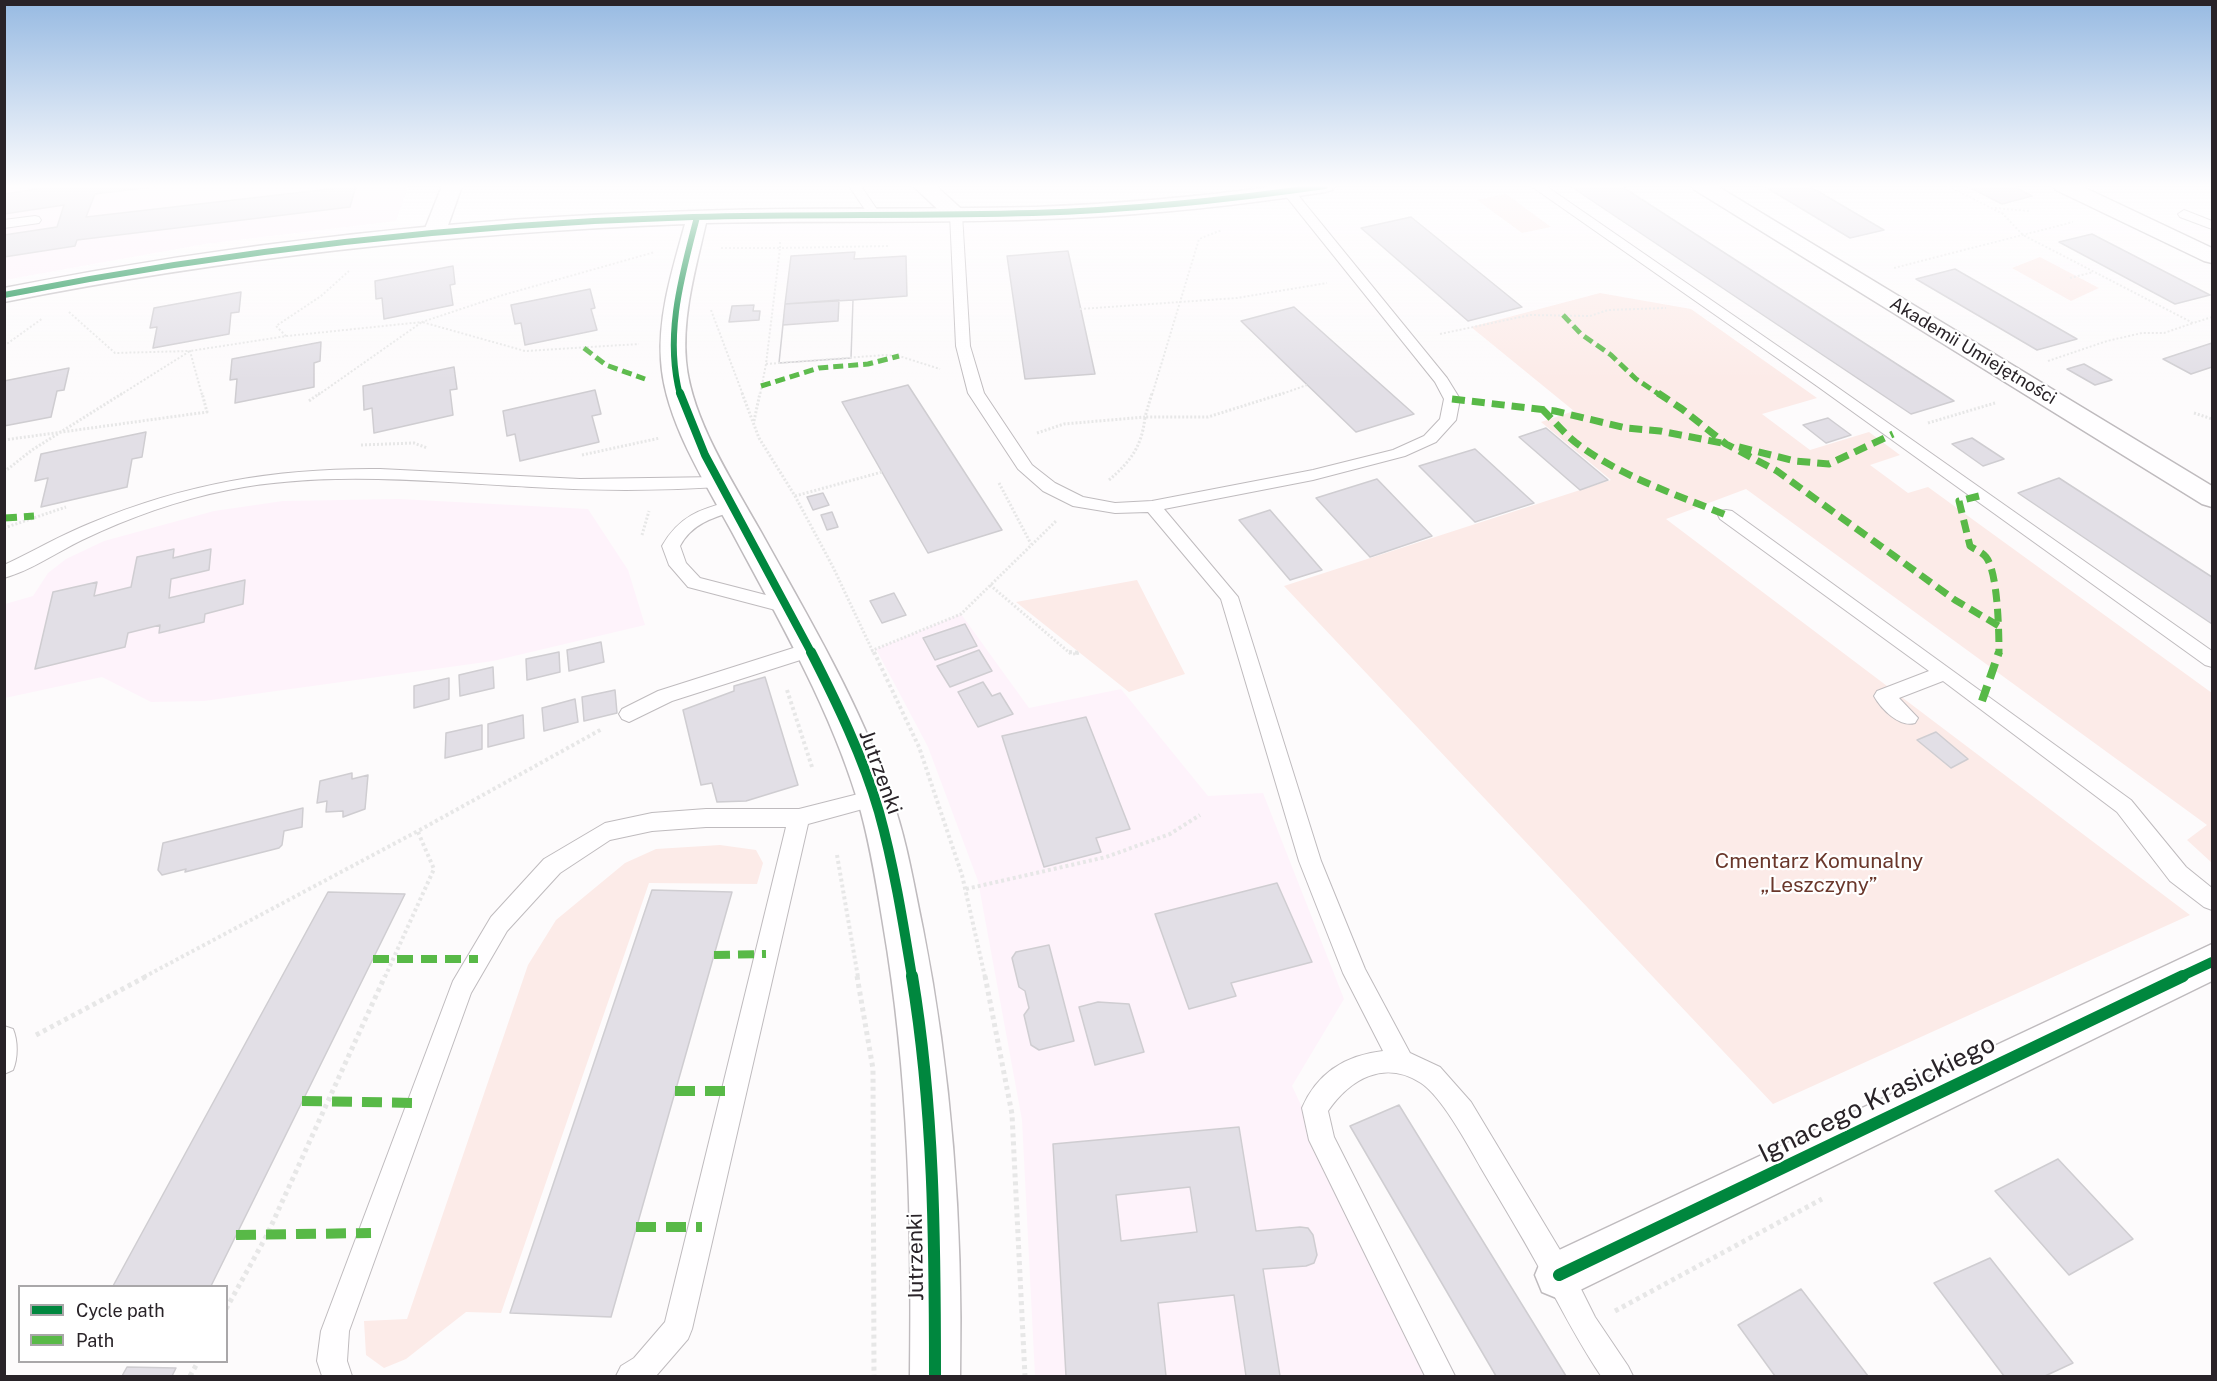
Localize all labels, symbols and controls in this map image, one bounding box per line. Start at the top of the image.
street label: Akademii Umiejętności [1886,293,2060,409]
street label: Jutrzenki [853,726,907,818]
park label: Cmentarz Komunalny „Leszczyny” [1715,849,1923,899]
street label: Ignacego Krasickiego [1754,1028,2000,1170]
street label: Jutrzenki [903,1213,929,1301]
legend [18,1285,228,1363]
text: Cycle path [76,1300,165,1321]
text: Path [76,1330,114,1351]

